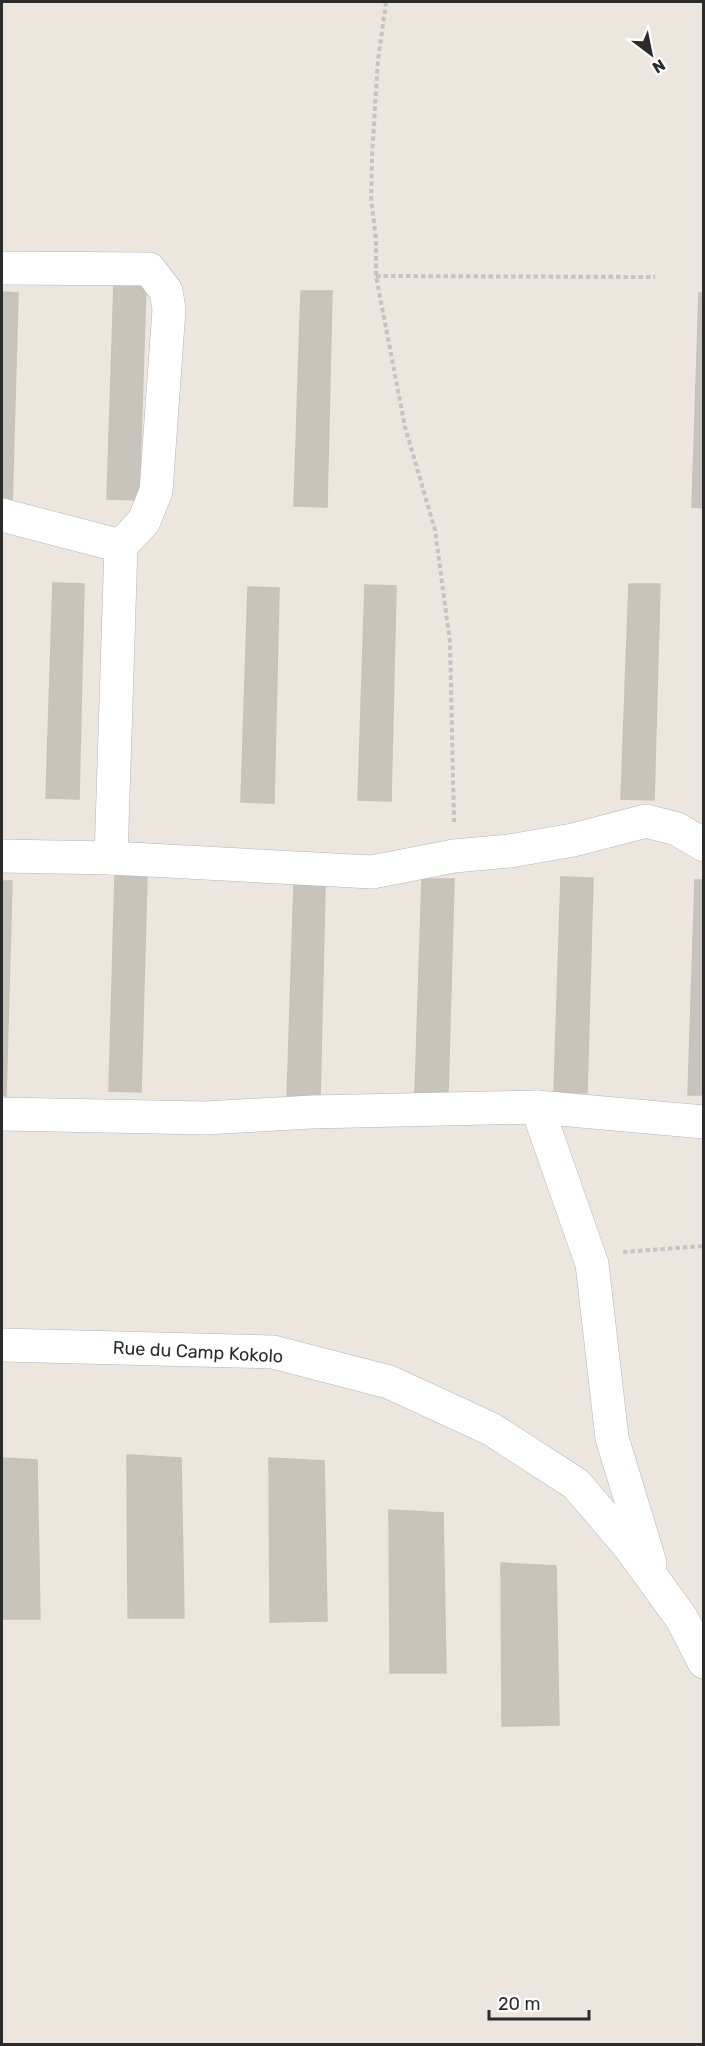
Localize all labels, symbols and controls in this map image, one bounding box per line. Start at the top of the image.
north arrow [621,24,681,84]
text: N [649,55,669,77]
street label: Rue du Camp Kokolo [112,1337,284,1367]
scale bar [489,1983,590,2021]
text: 20 m [498,1993,540,2015]

